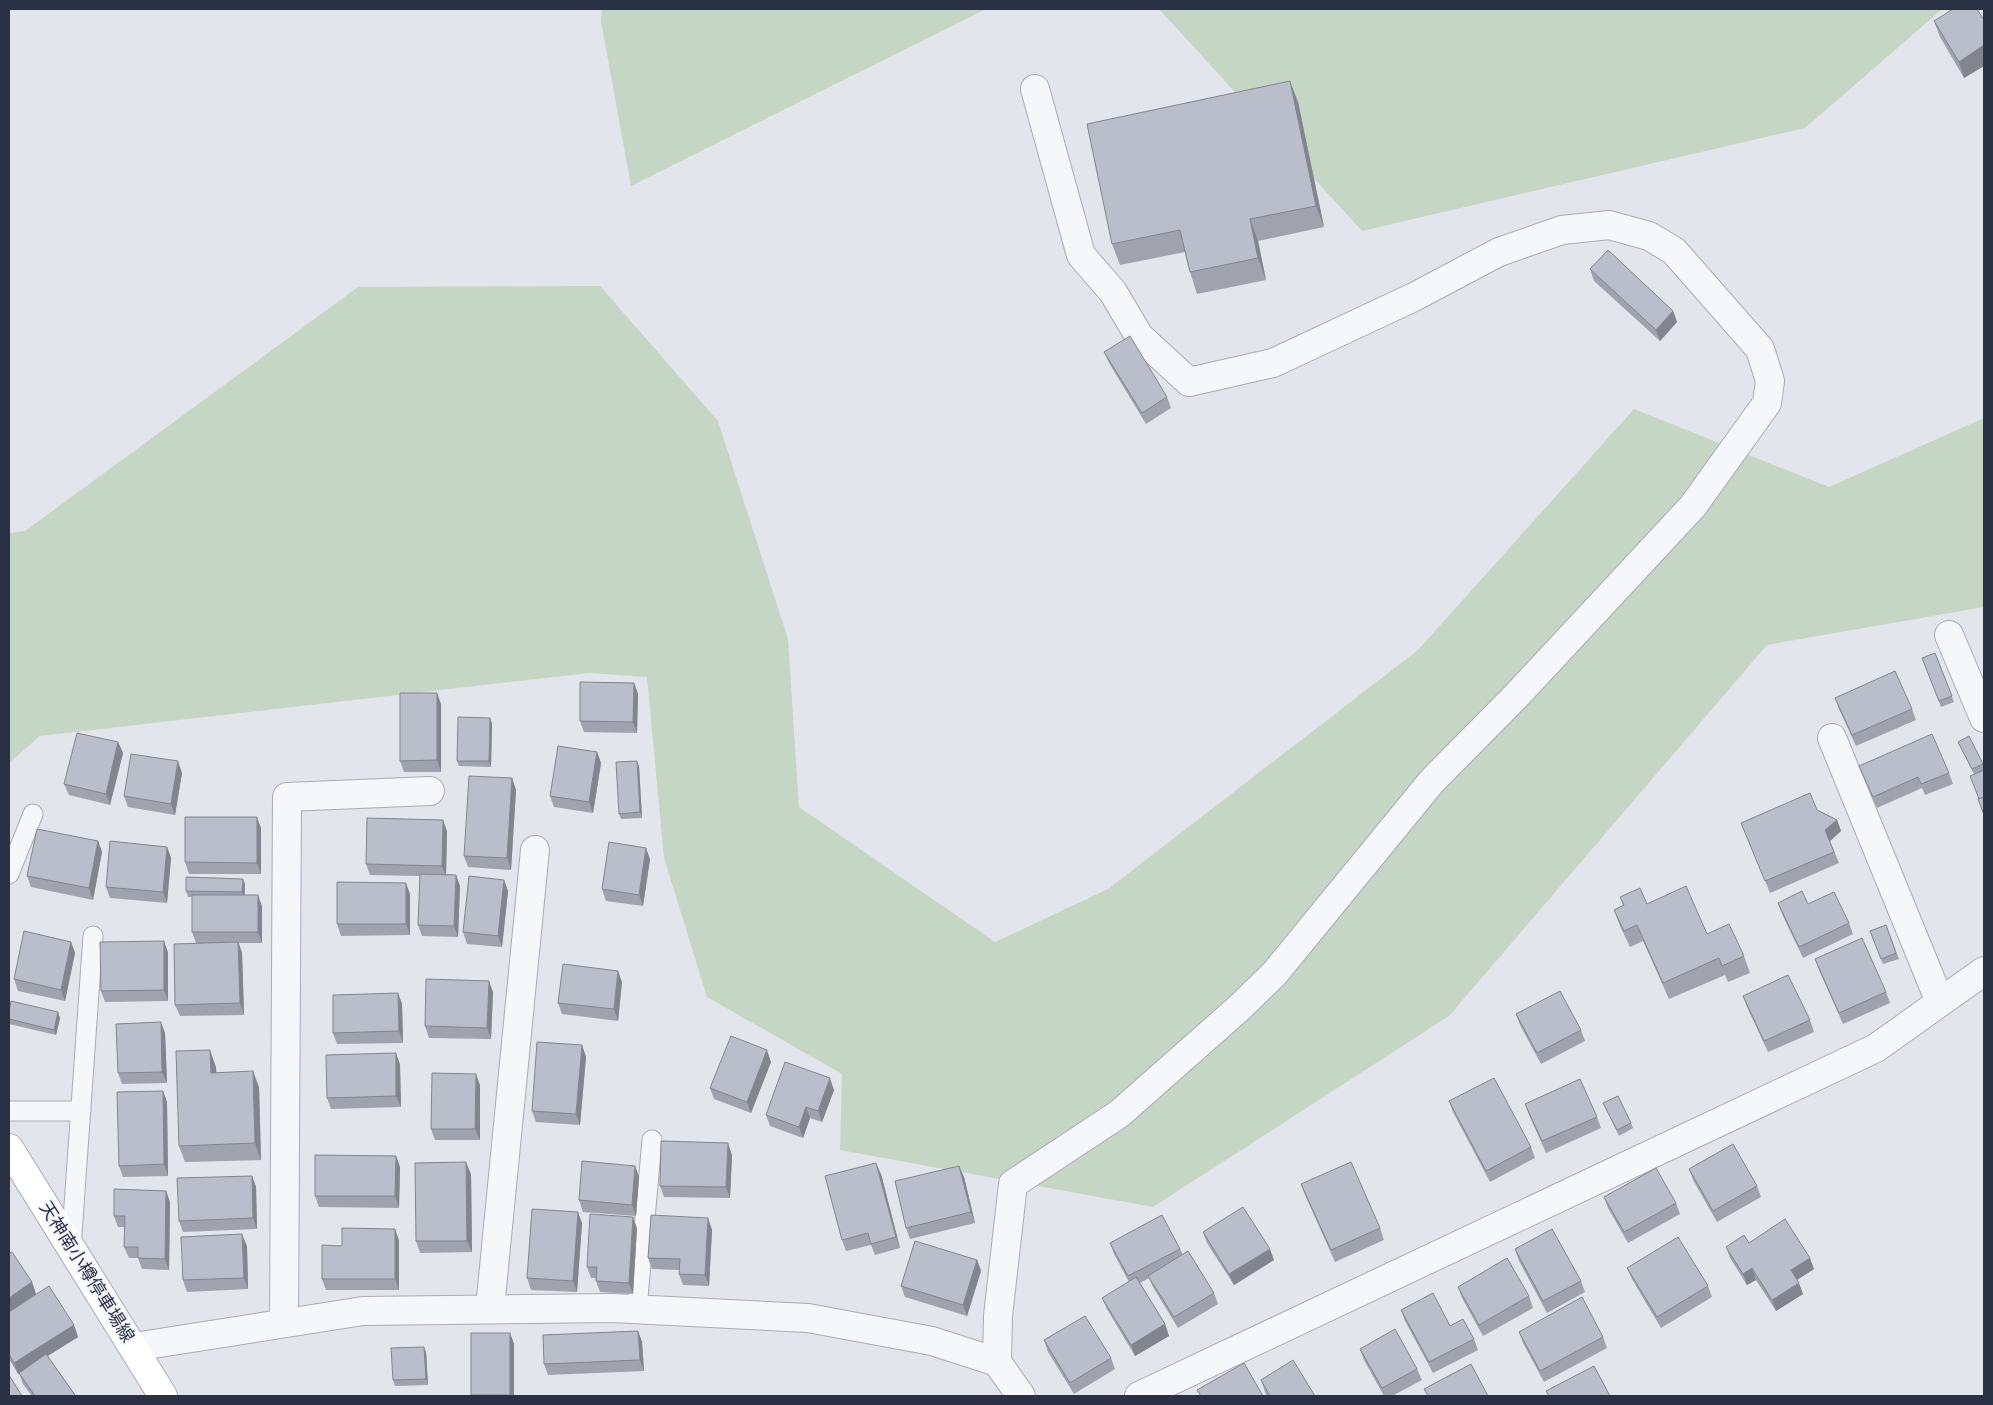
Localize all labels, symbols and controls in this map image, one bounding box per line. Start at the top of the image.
street label: 天神南小樽停車場線 [36,1197,139,1345]

